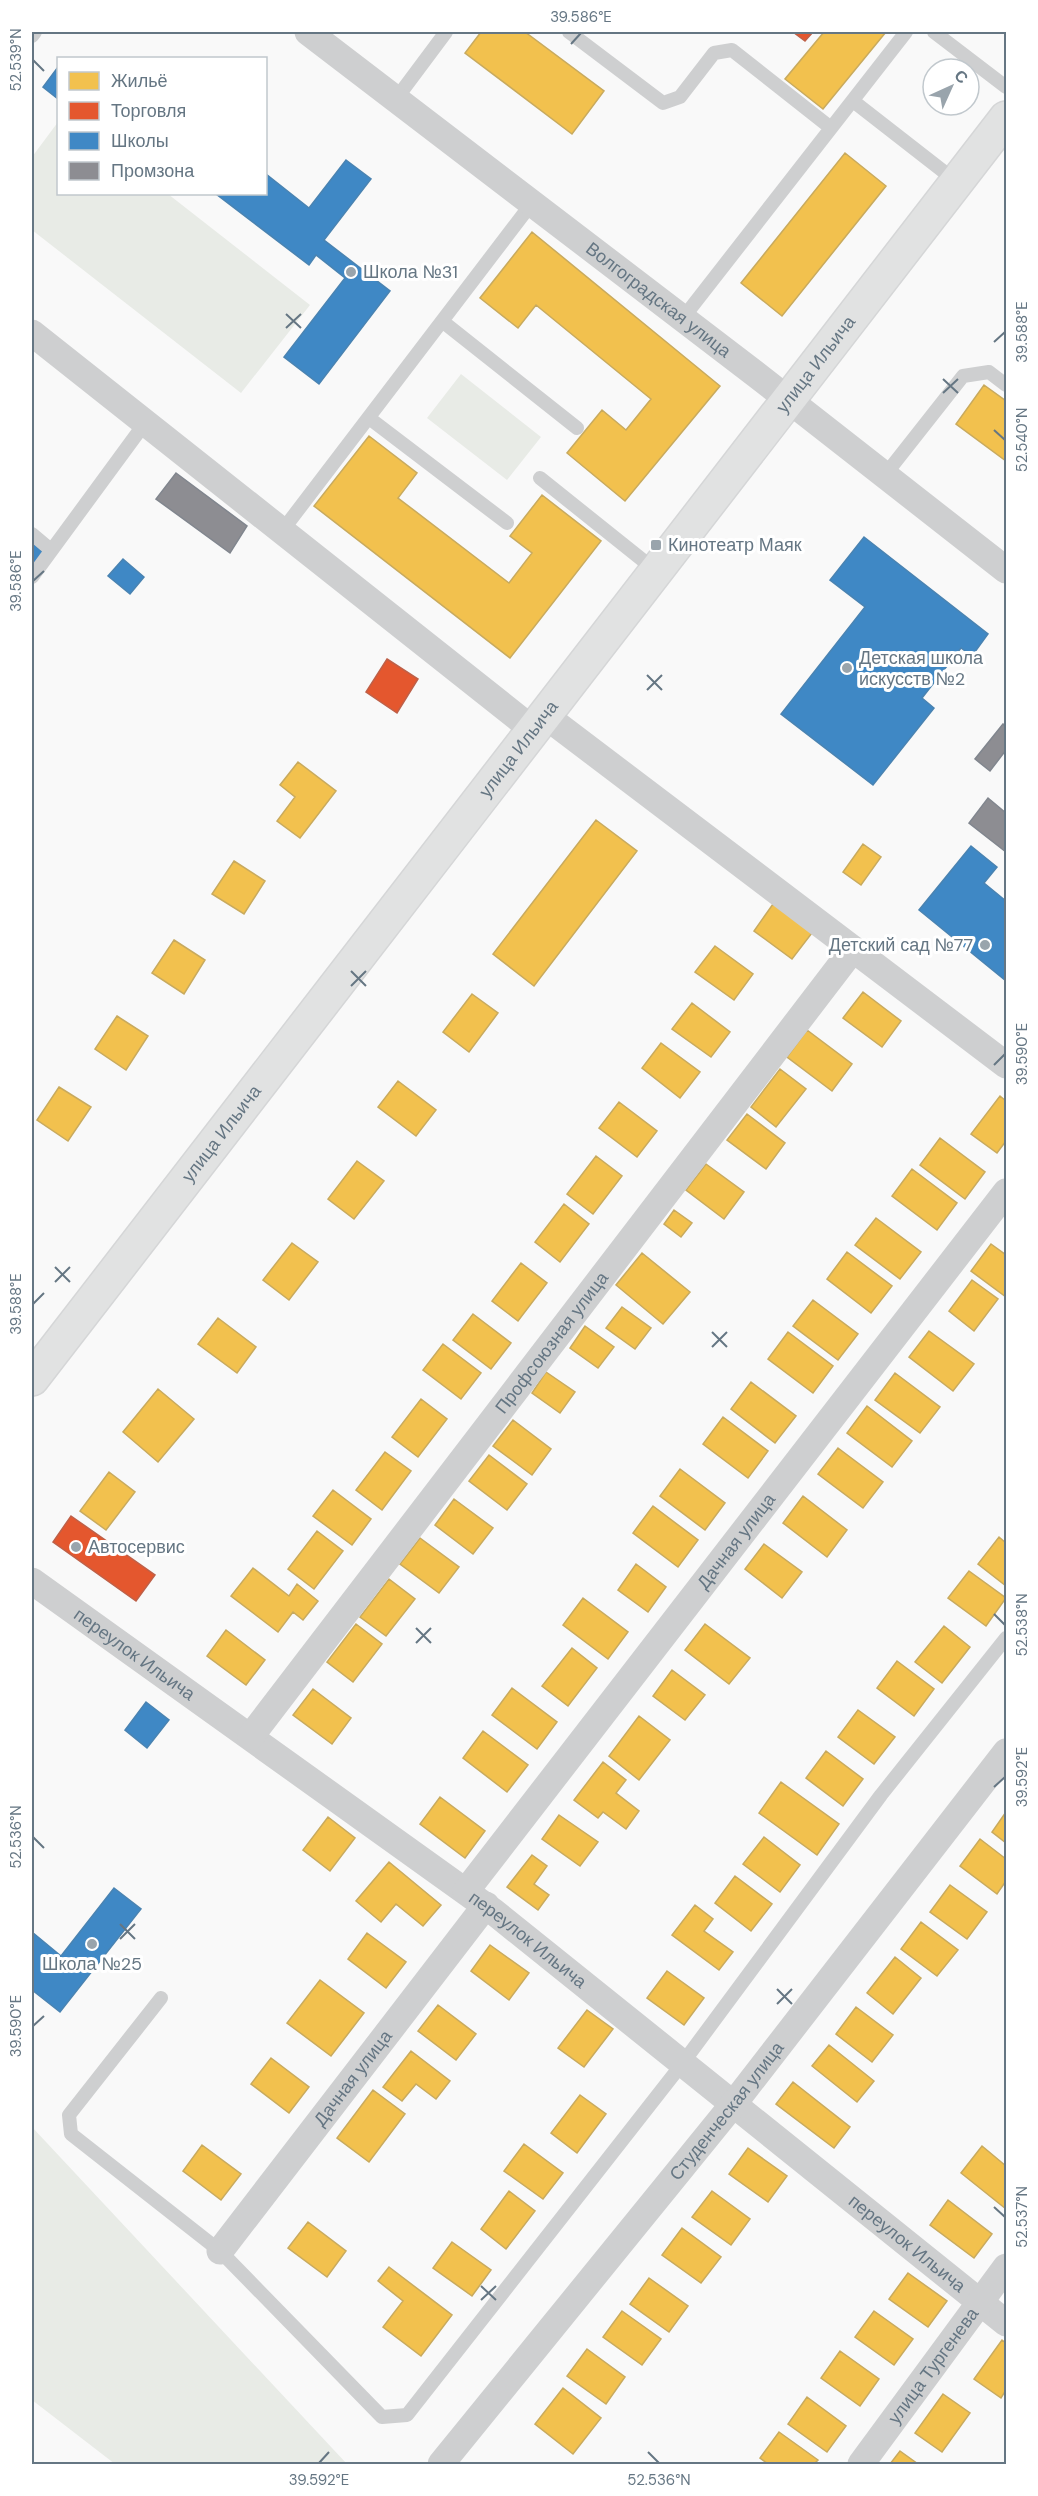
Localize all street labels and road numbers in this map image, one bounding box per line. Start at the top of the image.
street label: Волгоградская улица [581,237,737,364]
street label: улица Ильича [771,310,861,418]
street label: улица Ильича [473,695,564,803]
street label: улица Ильича [176,1079,267,1187]
street label: Профсоюзная улица [490,1266,614,1419]
street label: Дачная улица [691,1488,782,1594]
street label: переулок Ильича [69,1603,201,1707]
street label: переулок Ильича [464,1886,592,1994]
street label: Дачная улица [308,2024,398,2131]
street label: Студенческая улица [664,2036,790,2186]
street label: переулок Ильича [843,2189,971,2299]
street label: улица Тургенева [883,2302,985,2429]

